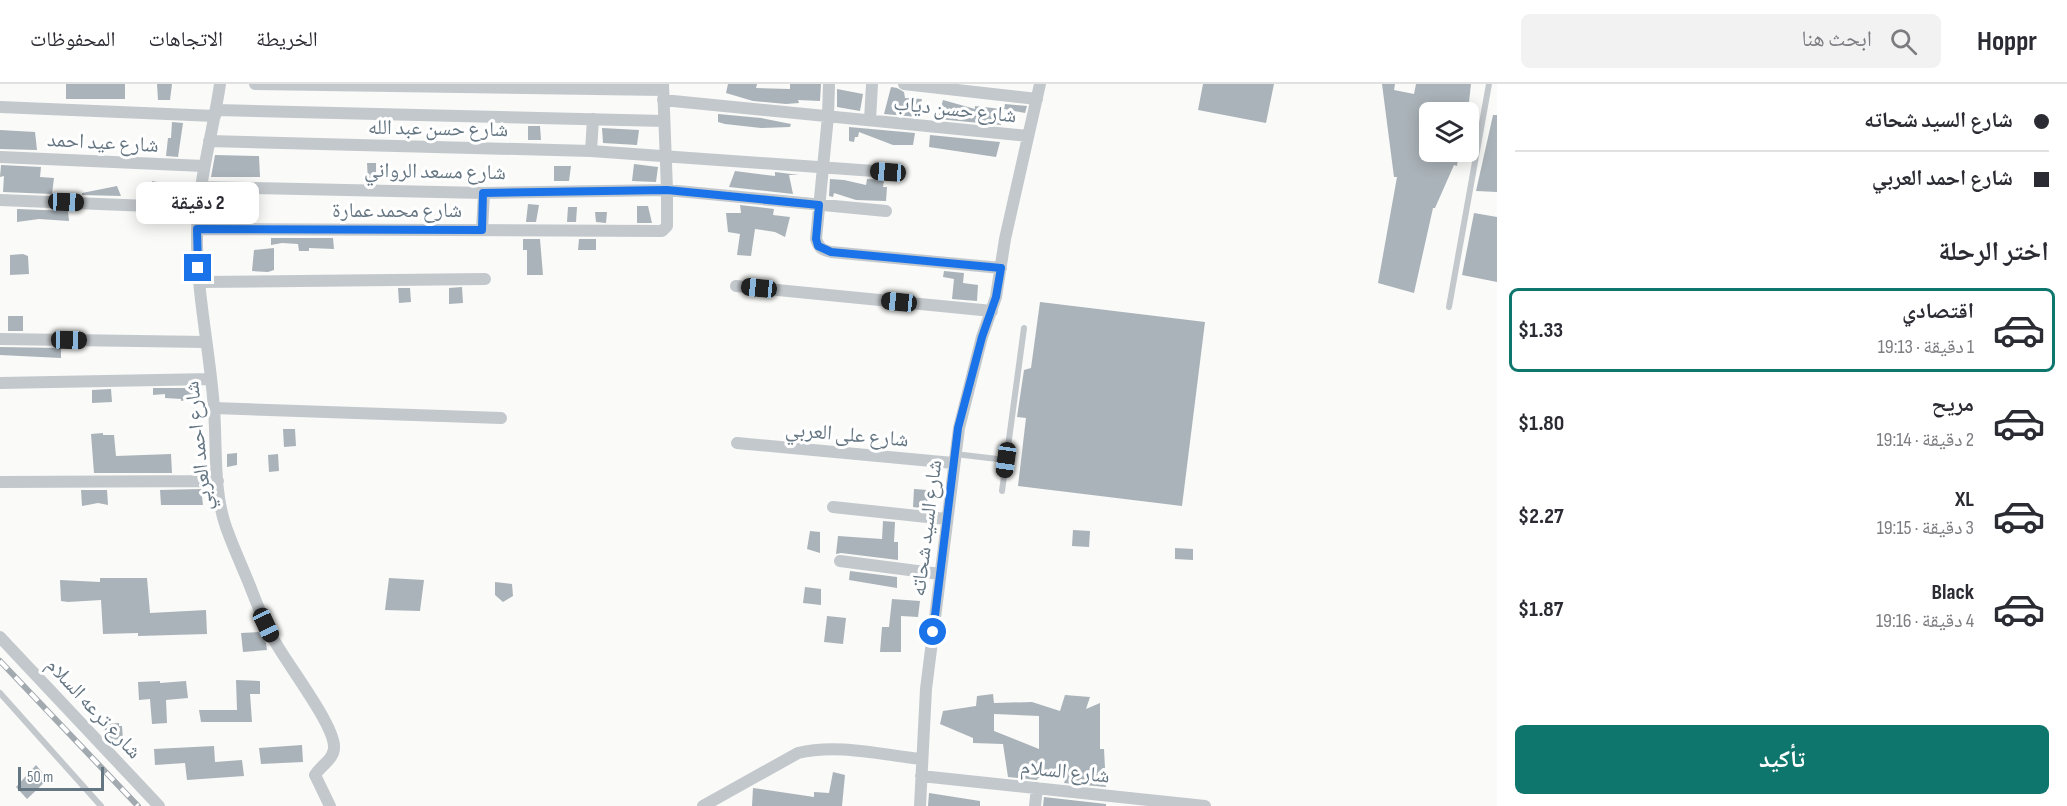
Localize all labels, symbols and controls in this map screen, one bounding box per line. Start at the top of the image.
search box [1521,14,1941,68]
icon: search [1887,25,1920,58]
text: Hoppr [1977,25,2037,58]
text: ابحث هنا [1801,26,1872,53]
text: المحفوظات [30,27,115,52]
text: الاتجاهات [148,27,223,52]
text: الخريطة [256,27,318,52]
street label: شارع حسن دياب [892,91,1018,128]
map controls [1419,102,1479,162]
button: layers [1419,102,1479,162]
text: شارع السيد شحاته [1864,107,2013,134]
street label: شارع حسن عبد الله [368,115,508,142]
street label: شارع عيد احمد [47,127,159,158]
street label: شارع مسعد الرواني [364,158,506,189]
car [869,162,907,182]
text: شارع احمد العربي [1872,165,2013,192]
callout: 2 دقيقة [136,181,260,223]
text: 2 دقيقة [171,191,224,215]
car [48,192,84,212]
street label: شارع محمد عمارة [332,198,462,223]
text: اختر الرحلة [1938,236,2049,268]
route end [184,254,211,281]
car [740,277,778,299]
car [880,291,918,313]
text: اقتصادي [1902,298,1974,325]
icon: car [1992,303,2046,357]
text: $1.33 [1518,317,1563,344]
car [51,331,87,349]
text: 1 دقيقة · 19:13 [1878,335,1974,359]
street label: شارع احمد العربي [179,379,221,512]
text: مريح [1931,391,1974,418]
icon: car [1992,396,2046,450]
text: $1.80 [1518,410,1564,437]
street label: شارع على العربي [784,417,910,456]
text: 2 دقيقة · 19:14 [1877,428,1974,452]
car [995,441,1017,479]
street label: شارع السيد شحاته [906,458,947,598]
text: XL [1955,486,1974,513]
icon: car [1992,489,2046,543]
text: $2.27 [1518,503,1564,530]
text: 3 دقيقة · 19:15 [1877,516,1974,540]
text: Black [1932,579,1974,606]
icon: car [1992,582,2046,636]
text: $1.87 [1518,596,1563,623]
car [250,605,282,645]
text: 4 دقيقة · 19:16 [1876,609,1974,633]
route start [919,618,946,645]
street label: شارع ترعه السلام [40,653,147,765]
button: تأكيد [1515,725,2049,794]
street label: شارع السلام [1019,754,1111,790]
scale bar [18,764,104,792]
text: 50 m [27,768,53,787]

